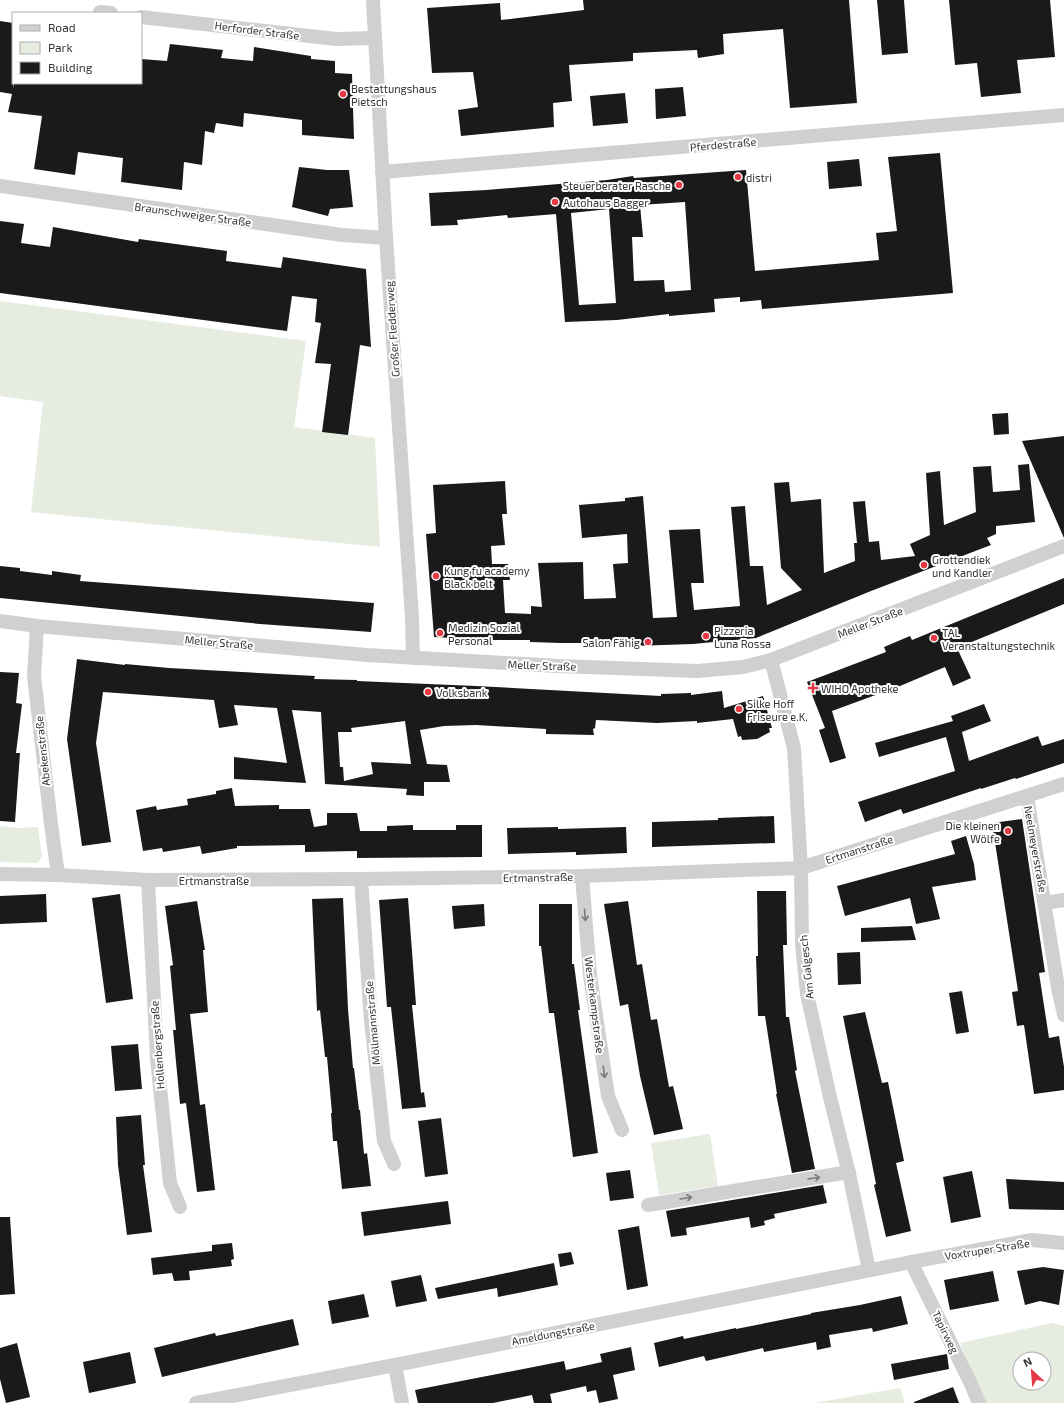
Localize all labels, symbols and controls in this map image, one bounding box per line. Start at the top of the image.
legend [12,12,142,84]
street label: Herforder Straße [214,18,300,42]
text: Road [48,20,76,34]
text: Park [48,40,73,54]
text: Building [48,60,93,74]
place label: Bestattungshaus Pietsch [351,82,437,108]
marker: Bestattungshaus Pietsch [338,89,348,99]
street label: Pferdestraße [689,135,757,153]
place label: distri [746,171,772,184]
marker: distri [733,172,743,182]
place label: Steuerberater Rasche [563,179,671,192]
marker: Steuerberater Rasche [674,180,684,190]
place label: Autohaus Bagger [563,196,649,209]
marker: Autohaus Bagger [550,197,560,207]
street label: Braunschweiger Straße [134,199,252,229]
street label: Großer Fledderweg [382,280,402,378]
place label: Grottendiek und Kandler [932,553,993,579]
marker: Grottendiek und Kandler [919,560,929,570]
place label: Kung fu academy Black belt [444,564,530,590]
marker: Kung fu academy Black belt [431,571,441,581]
street label: Meller Straße [836,604,904,640]
place label: Medizin Sozial Personal [448,621,521,647]
place label: Pizzeria Luna Rossa [714,624,771,650]
place label: TAL Veranstaltungstechnik [942,626,1056,652]
marker: Medizin Sozial Personal [435,628,445,638]
marker: Pizzeria Luna Rossa [701,631,711,641]
street label: Meller Straße [184,633,254,651]
marker: TAL Veranstaltungstechnik [929,633,939,643]
place label: Salon Fähig [582,636,640,649]
marker: Salon Fähig [643,637,653,647]
street label: Meller Straße [507,657,577,673]
place label: WIHO Apotheke [821,682,899,695]
marker: WIHO Apotheke [808,683,818,693]
place label: Volksbank [436,686,488,699]
marker: Volksbank [423,687,433,697]
place label: Silke Hoff Friseure e.K. [747,697,808,723]
marker: Silke Hoff Friseure e.K. [734,704,744,714]
street label: Abekenstraße [32,715,52,787]
street label: Neelmeyerstraße [1022,805,1050,894]
place label: Die kleinen Wölfe [945,819,1000,845]
marker: Die kleinen Wölfe [1003,826,1013,836]
street label: Ertmanstraße [824,832,895,866]
street label: Ertmanstraße [503,870,573,884]
street label: Ertmanstraße [179,874,249,887]
one-way arrow [582,908,589,921]
street label: Am Galgesch [796,934,816,1000]
street label: Westerkampstraße [583,956,607,1054]
street label: Möllmannstraße [362,980,382,1066]
street label: Hollenbergstraße [147,1000,167,1090]
one-way arrow [600,1065,608,1078]
one-way arrow [808,1174,821,1182]
one-way arrow [679,1194,692,1202]
street label: Voxtruper Straße [943,1236,1031,1262]
street label: Tapirweg [930,1308,962,1356]
street label: Ameldungstraße [510,1319,596,1347]
north arrow [1012,1351,1052,1391]
text: N [1021,1354,1034,1369]

